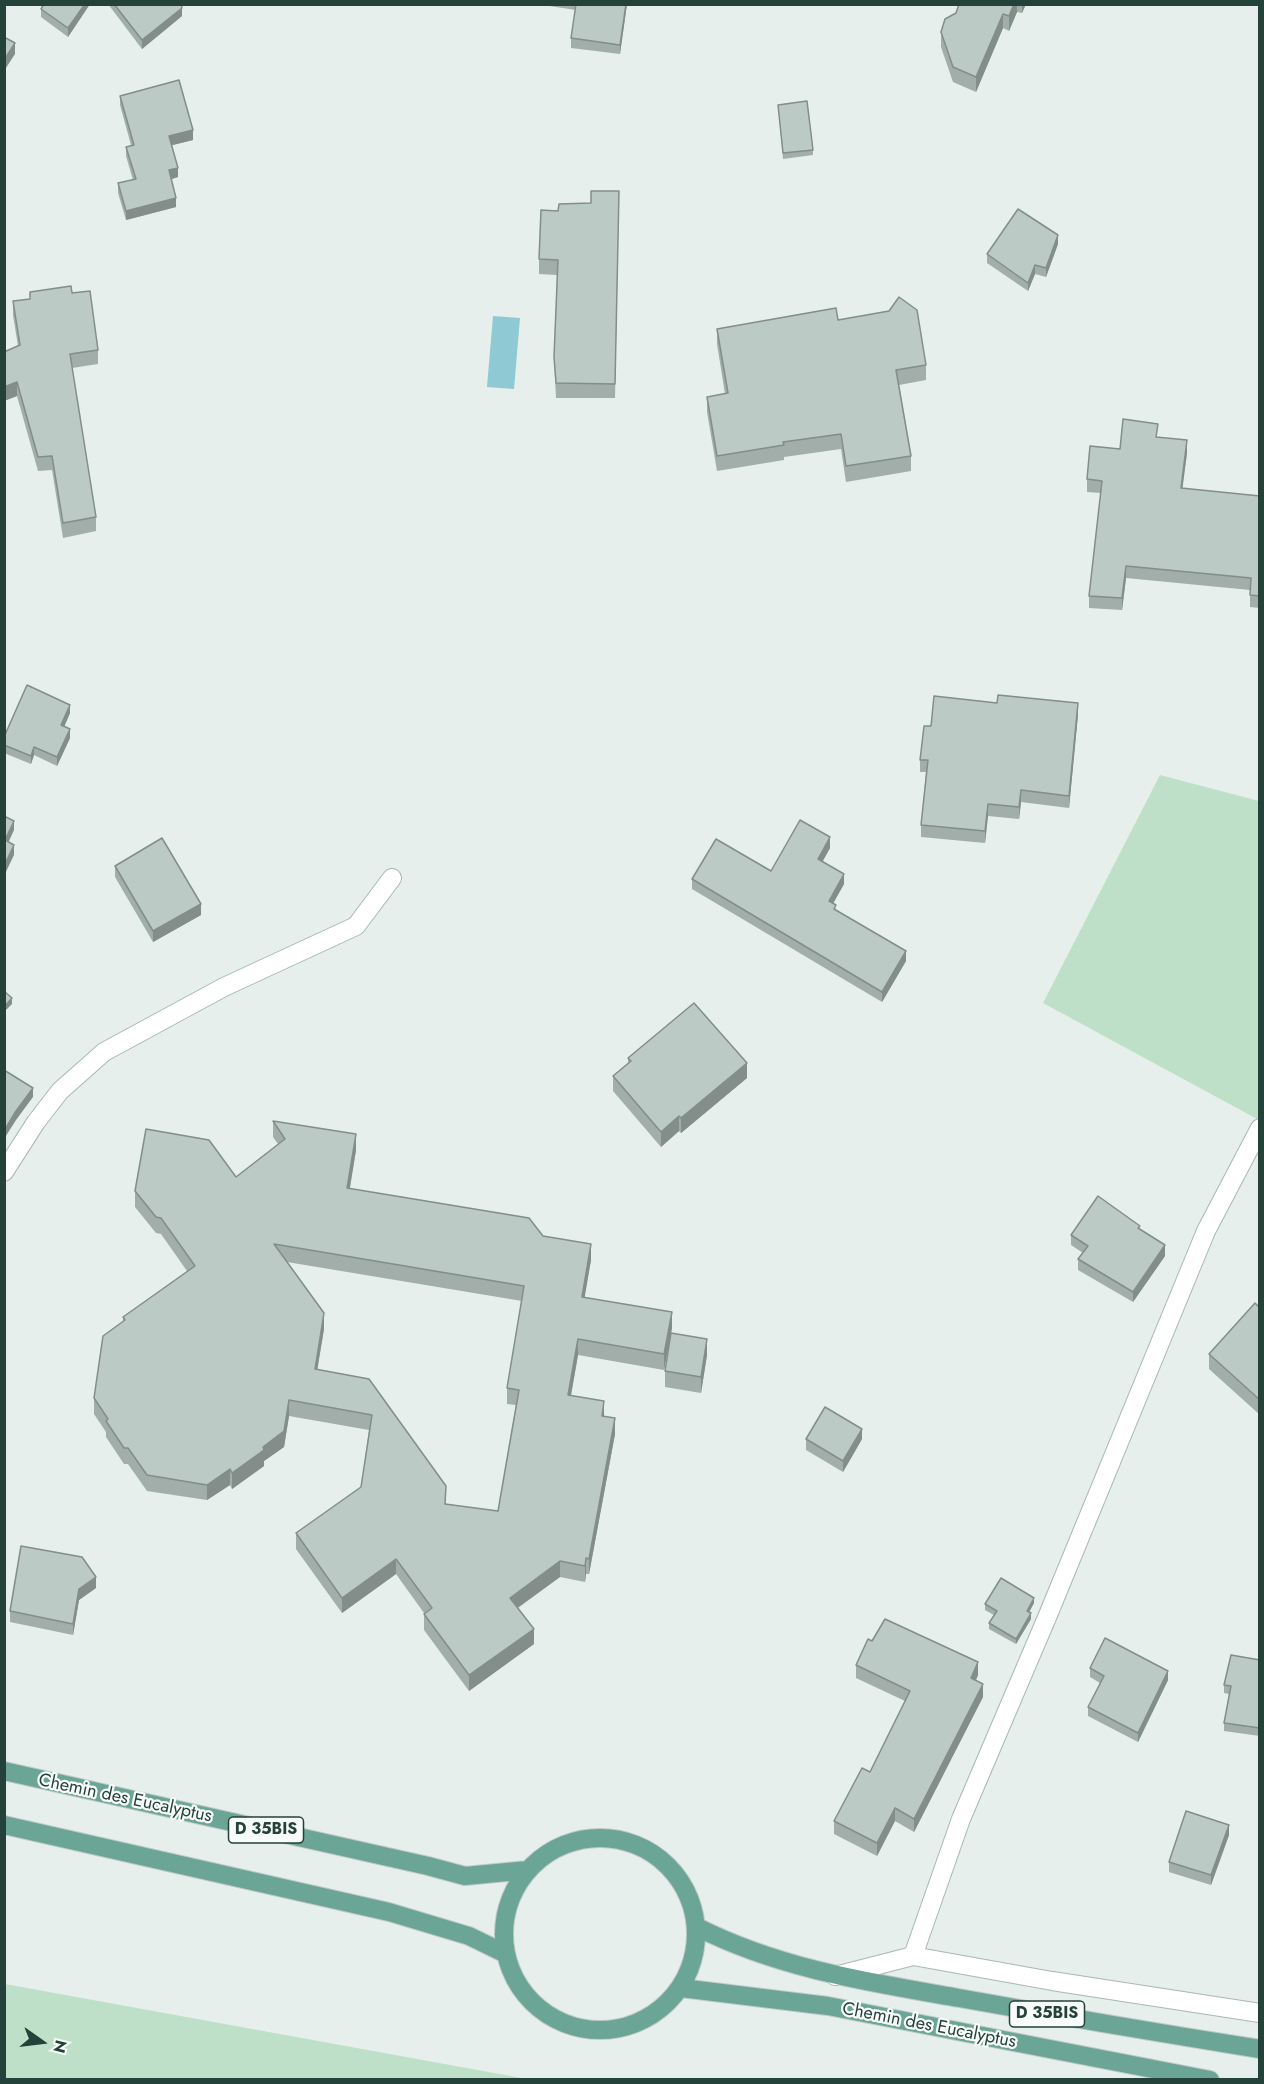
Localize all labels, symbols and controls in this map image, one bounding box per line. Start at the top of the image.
street label: Chemin des Eucalyptus [36,1770,214,1828]
road number: D 35BIS [228,1817,304,1843]
street label: Chemin des Eucalyptus [840,1999,1018,2053]
road number: D 35BIS [1010,2001,1084,2027]
north arrow [12,2012,72,2072]
text: N [47,2038,73,2055]

